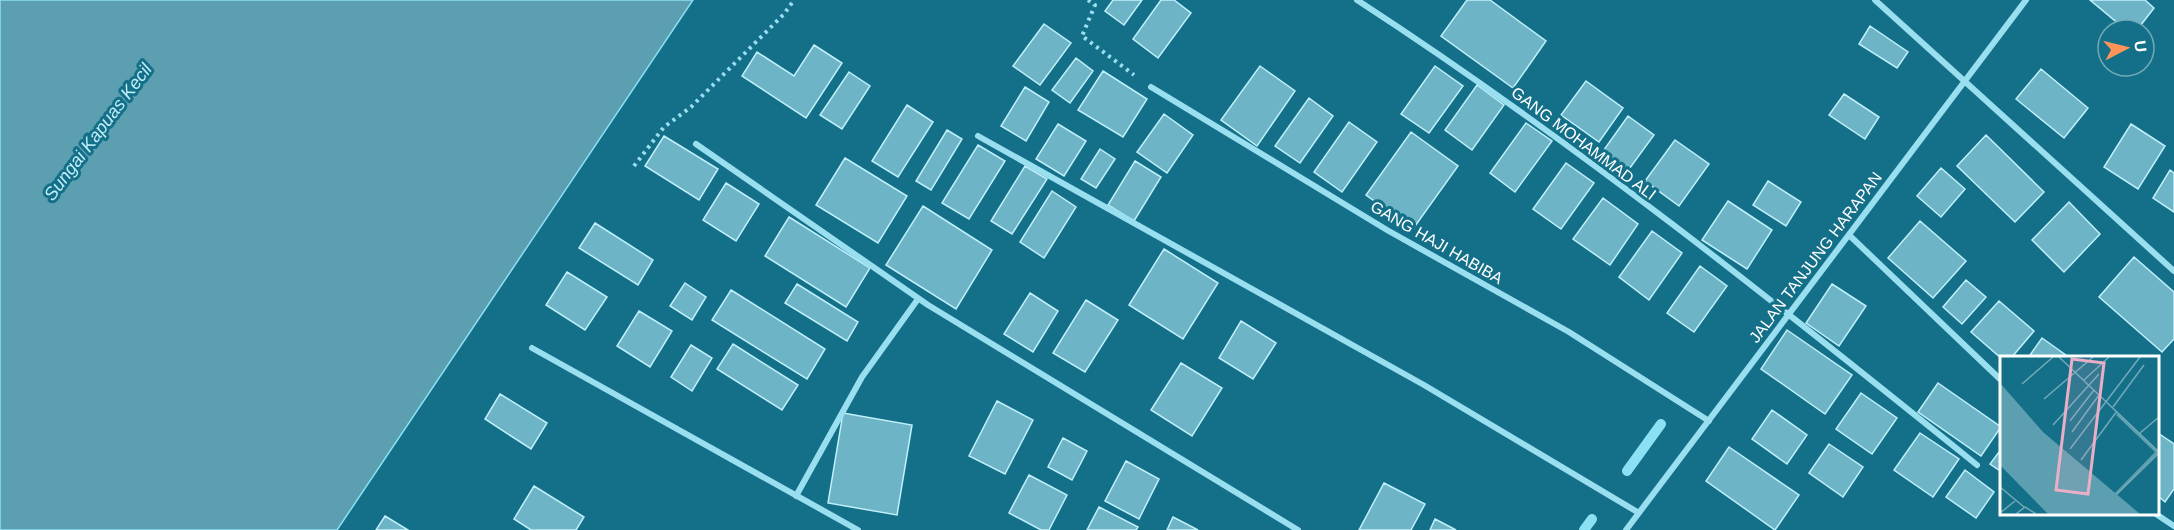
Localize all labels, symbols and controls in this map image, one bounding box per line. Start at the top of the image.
north arrow [2096,18,2156,78]
text: U [2131,39,2150,53]
water label: Sungai Kapuas Kecil [40,59,157,204]
street label: GANG MOHAMMAD ALI [1508,84,1659,203]
street label: JALAN TANJUNG HARAPAN [1746,169,1885,346]
street label: GANG HAJI HABIBA [1368,198,1506,287]
inset map [2000,356,2159,515]

